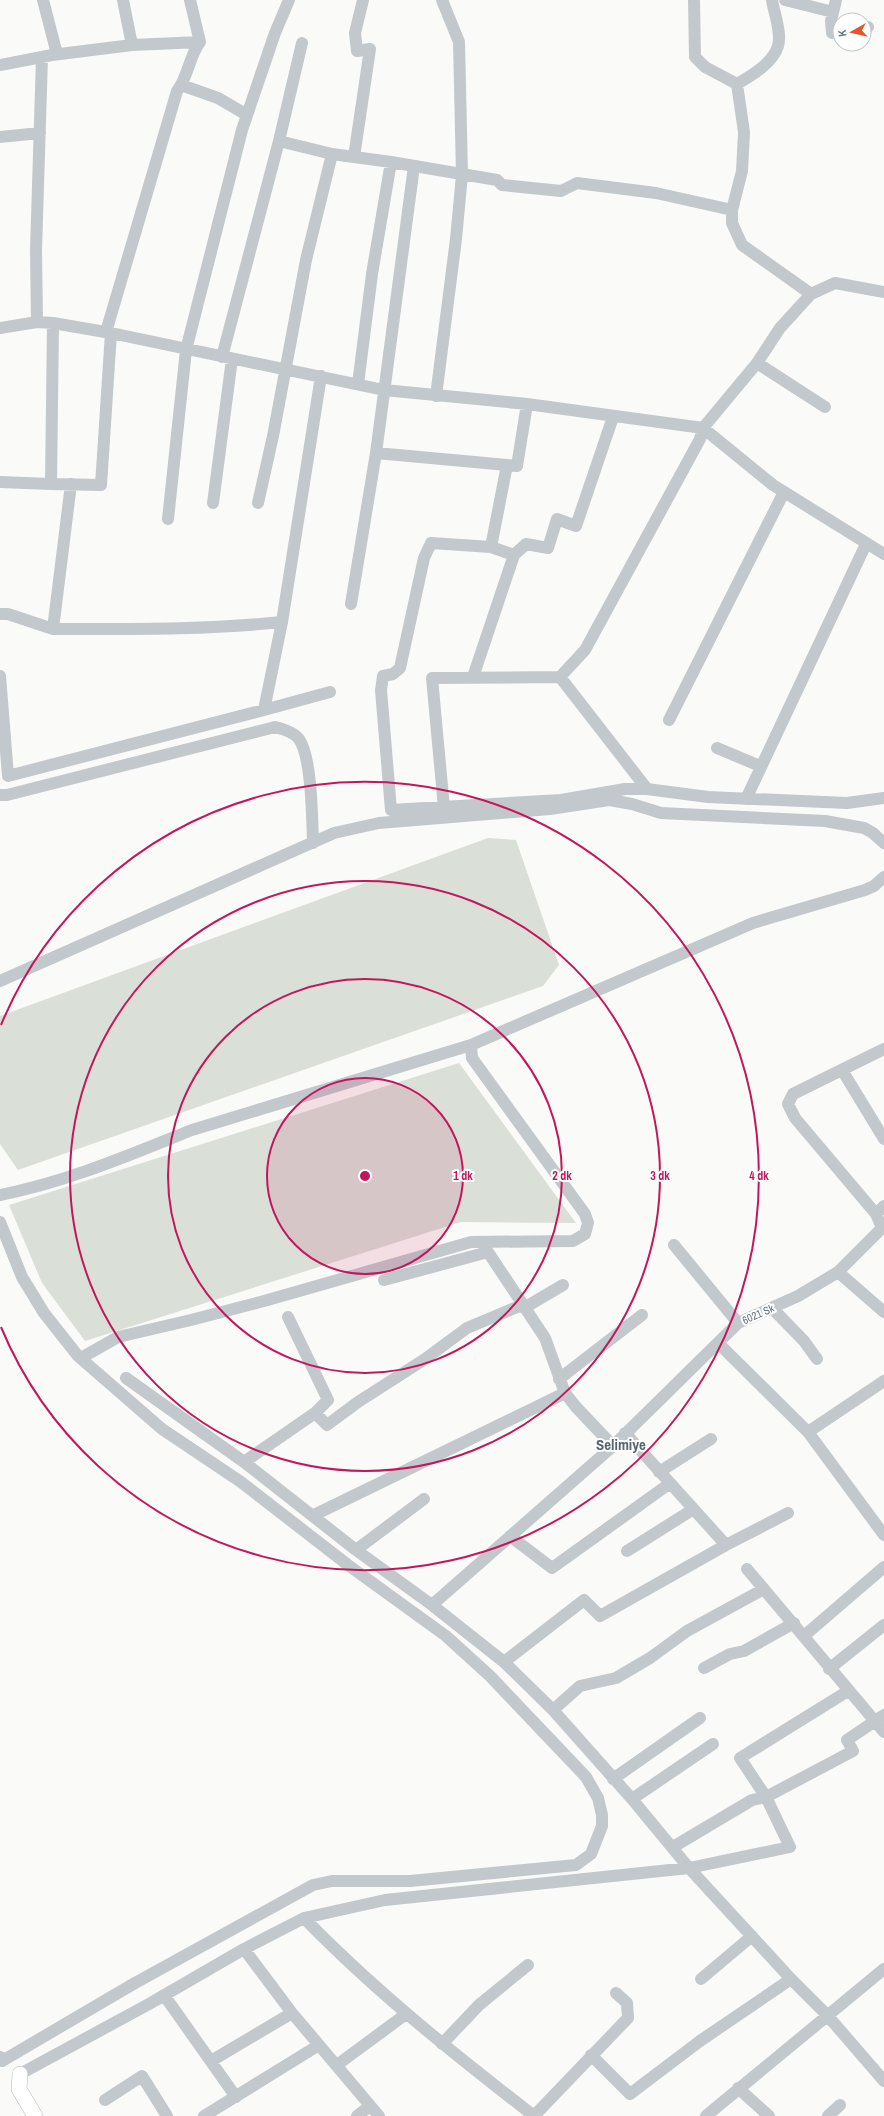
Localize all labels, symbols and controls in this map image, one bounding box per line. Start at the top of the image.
north arrow [832,12,872,52]
text: K [835,29,849,38]
text: 1 dk [453,1168,473,1184]
text: 2 dk [552,1168,572,1184]
text: 3 dk [650,1168,670,1184]
text: 4 dk [749,1168,769,1184]
centre of rings [358,1169,372,1183]
street label: 6021 Sk [740,1301,776,1327]
district label: Selimiye [596,1434,646,1455]

